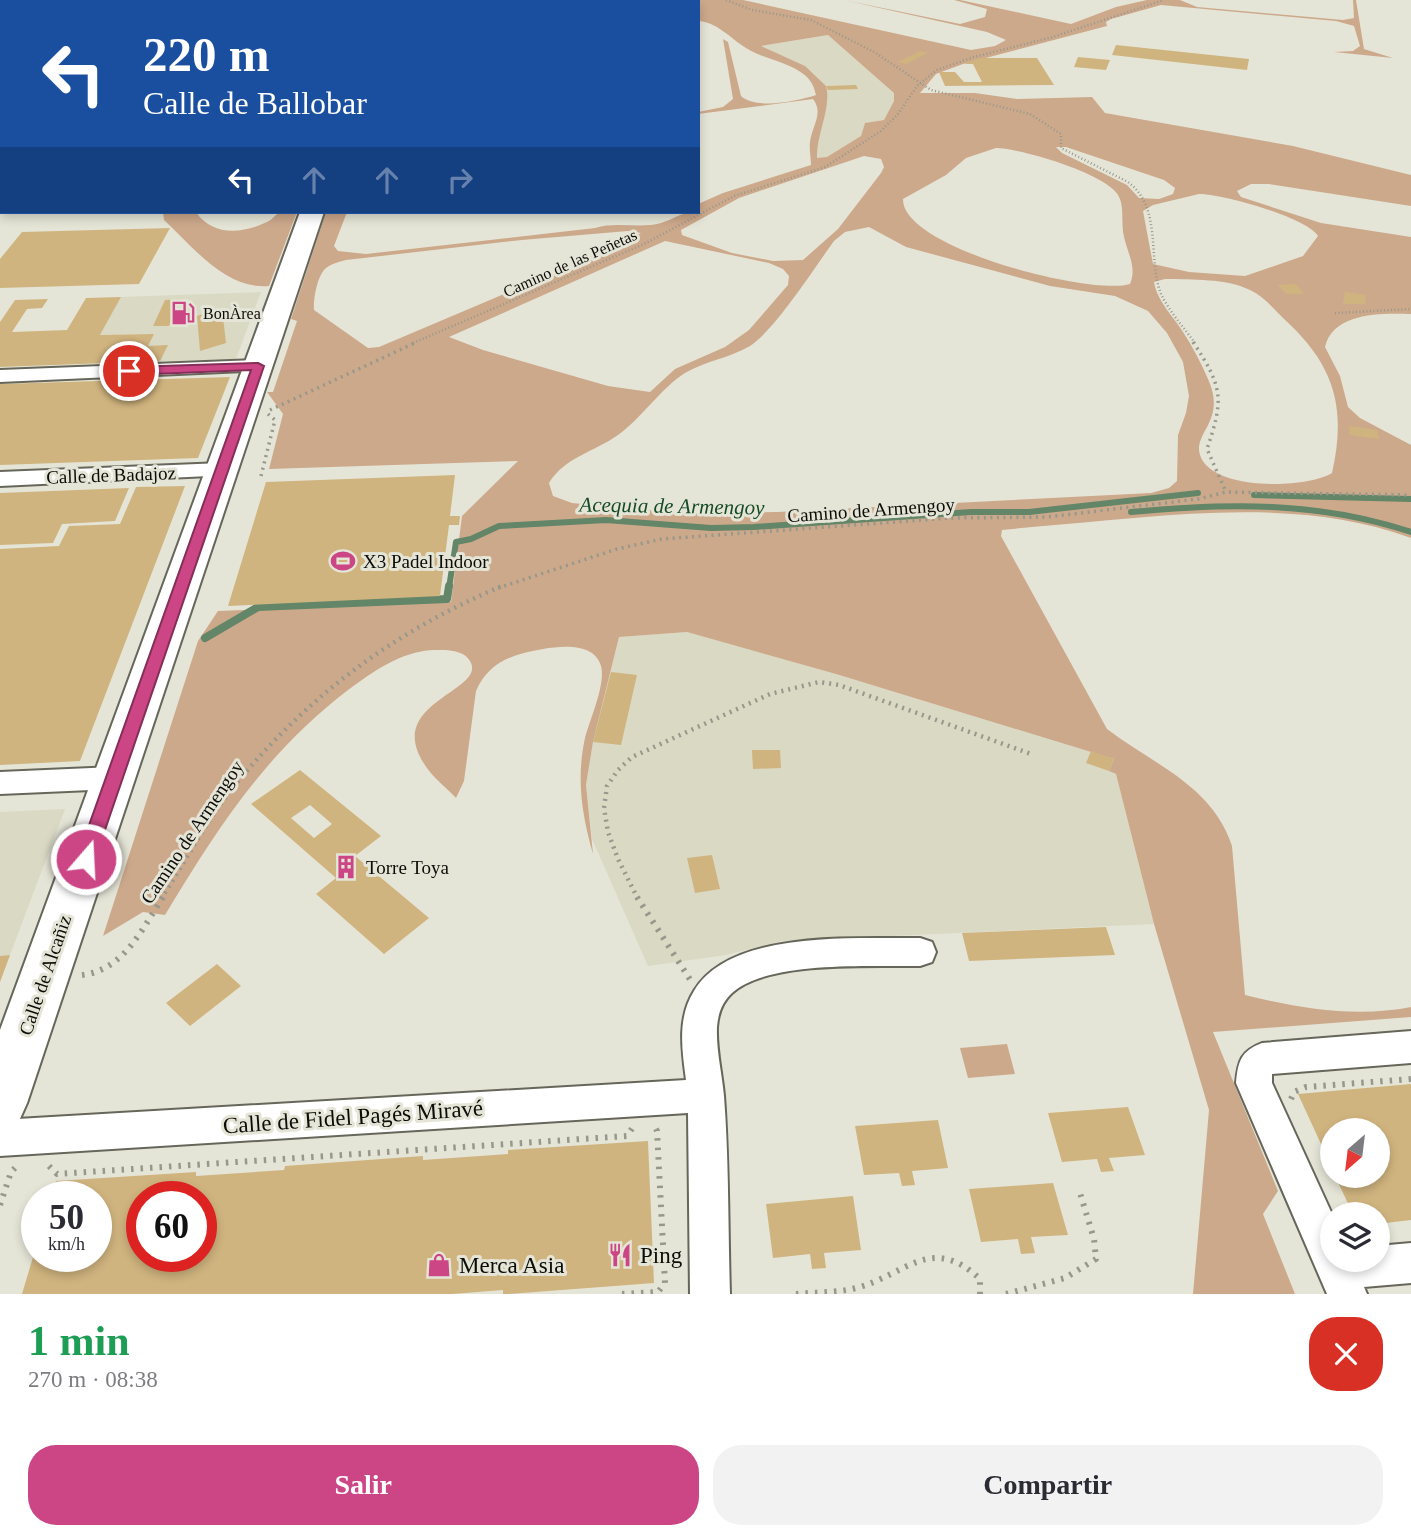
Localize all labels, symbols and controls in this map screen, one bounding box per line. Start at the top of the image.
text: 220 m [143,27,270,82]
icon: left [28,28,119,119]
text: Calle de Ballobar [143,85,367,121]
icon: left [222,161,260,199]
icon: ahead [295,161,333,199]
icon: ahead [368,161,406,199]
icon: right [441,161,479,199]
street label: Camino de las Peñetas [501,226,639,300]
fuel station icon: BonÀrea [169,299,197,327]
place label: BonÀrea [203,304,261,322]
pin [99,341,159,401]
icon: arrive [110,352,148,390]
street label: Calle de Badajoz [46,462,176,488]
water label: Acequia de Armengoy [577,492,765,520]
street label: Camino de Armengoy [787,494,956,526]
sports icon: X3 Padel Indoor [329,547,357,575]
place label: X3 Padel Indoor [363,551,489,572]
street label: Camino de Armengoy [136,756,248,907]
position arrow [49,822,123,896]
building icon: Torre Toya [332,853,360,881]
place label: Torre Toya [366,857,450,878]
street label: Calle de Alcañiz [15,912,75,1038]
street label: Calle de Fidel Pagés Miravé [222,1095,484,1139]
north arrow [1320,1118,1390,1188]
map controls [1320,1118,1390,1272]
speed limit sign: 60 [126,1181,217,1272]
text: 50 [49,1198,84,1237]
button: layers [1320,1202,1390,1272]
text: km/h [48,1234,85,1254]
restaurant icon: Ping [606,1241,634,1269]
place label: Ping [640,1243,683,1268]
shop icon: Merca Asia [425,1251,453,1279]
place label: Merca Asia [459,1253,564,1278]
button: close [1309,1317,1383,1391]
text: 1 min [28,1318,130,1364]
text: 270 m · 08:38 [28,1367,158,1392]
button: Salir [28,1445,699,1525]
button: Compartir [713,1445,1383,1525]

